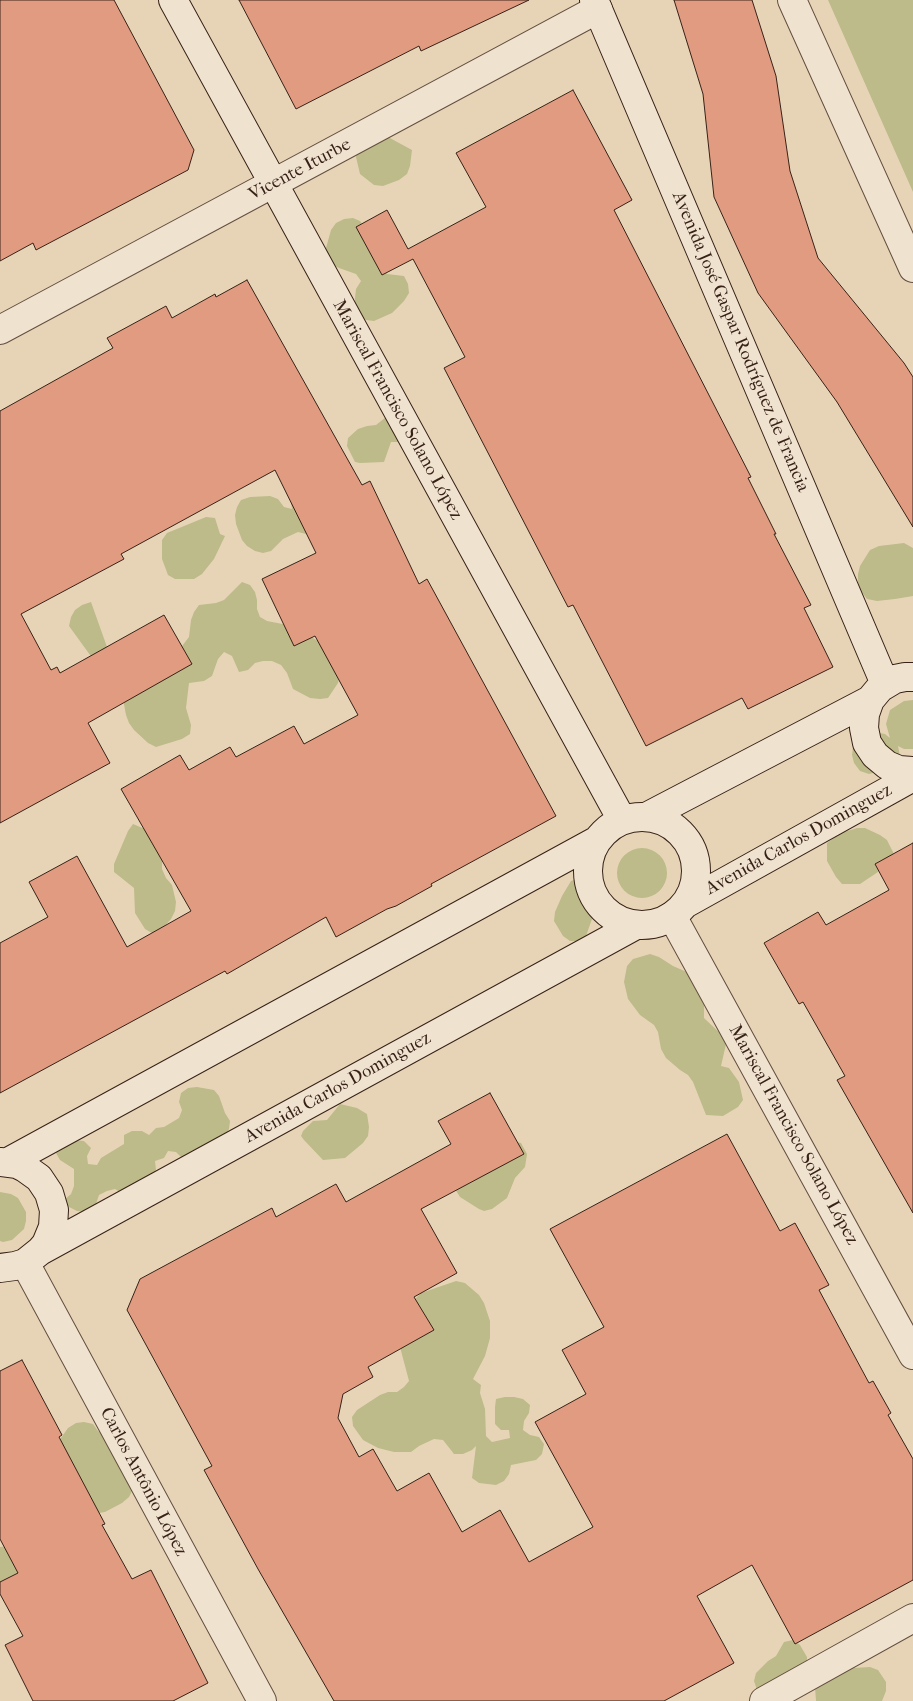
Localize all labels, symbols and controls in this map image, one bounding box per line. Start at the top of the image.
street label: Vicente Iturbe [245,134,355,206]
street label: Avenida José Gaspar Rodríguez de Francia [667,189,813,495]
street label: Mariscal Francisco Solano López [327,296,467,524]
street label: Avenida Carlos Dominguez [702,780,896,900]
street label: Mariscal Francisco Solano López [723,1021,863,1249]
street label: Avenida Carlos Dominguez [241,1028,435,1148]
street label: Carlos Antônio López [95,1404,191,1560]

